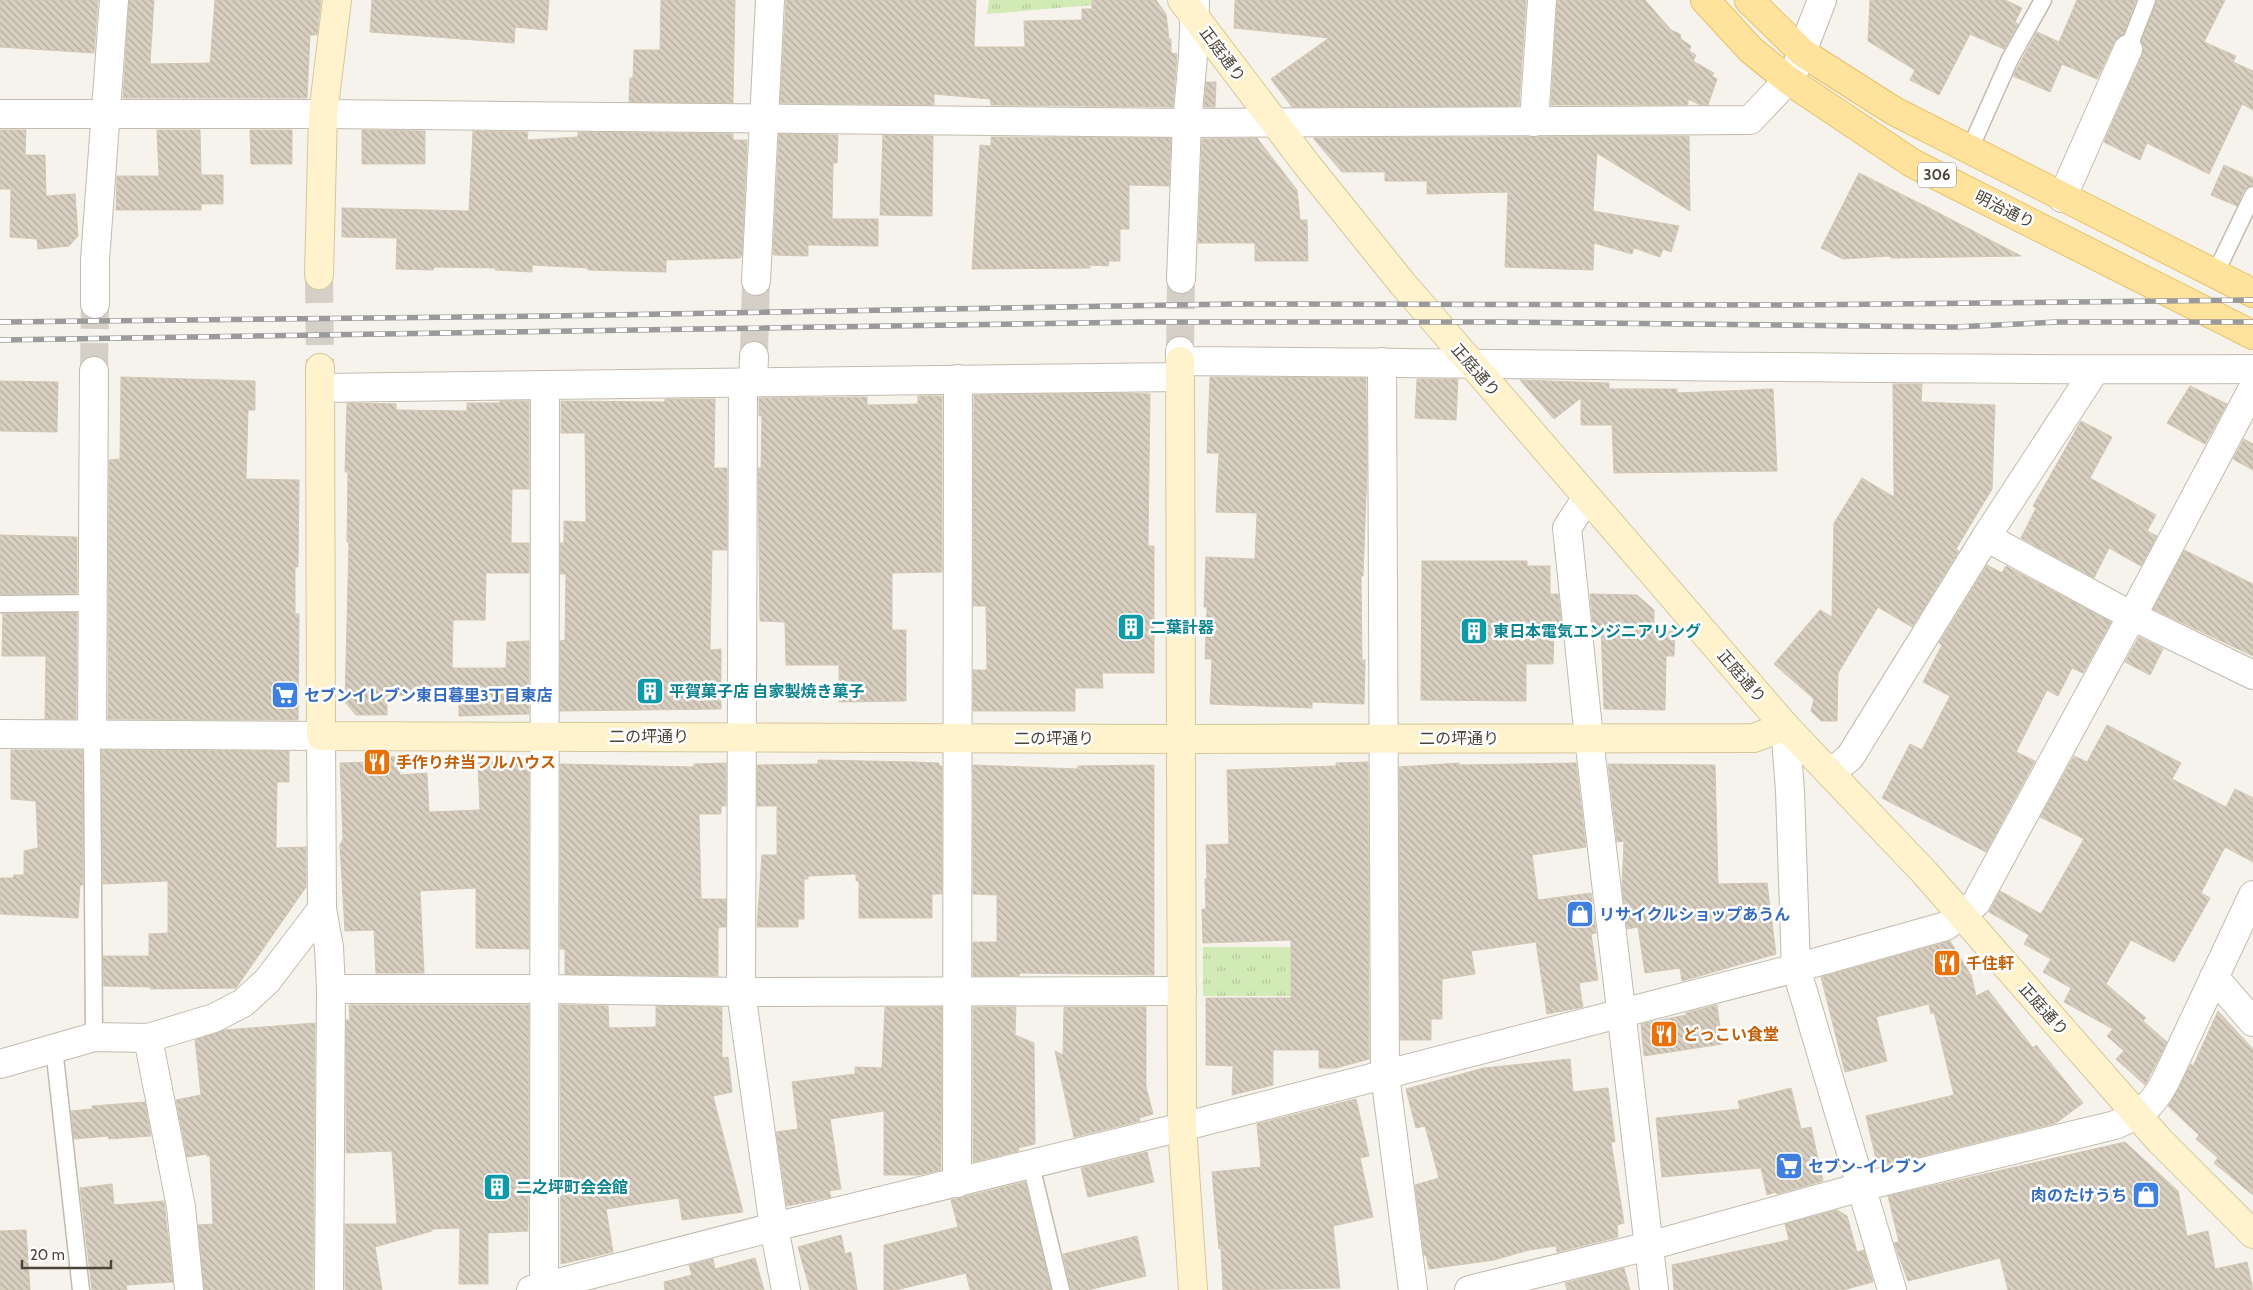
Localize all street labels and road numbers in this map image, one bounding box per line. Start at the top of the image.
street label: 正庭通り [1196,23,1249,86]
road number: 306 [1918,162,1956,188]
street label: 明治通り [1972,187,2038,232]
street label: 正庭通り [1447,340,1504,401]
street label: 正庭通り [1713,646,1770,707]
street label: 二の坪通り [609,727,689,746]
street label: 二の坪通り [1014,729,1094,748]
street label: 二の坪通り [1419,729,1499,748]
street label: 正庭通り [2015,979,2072,1039]

